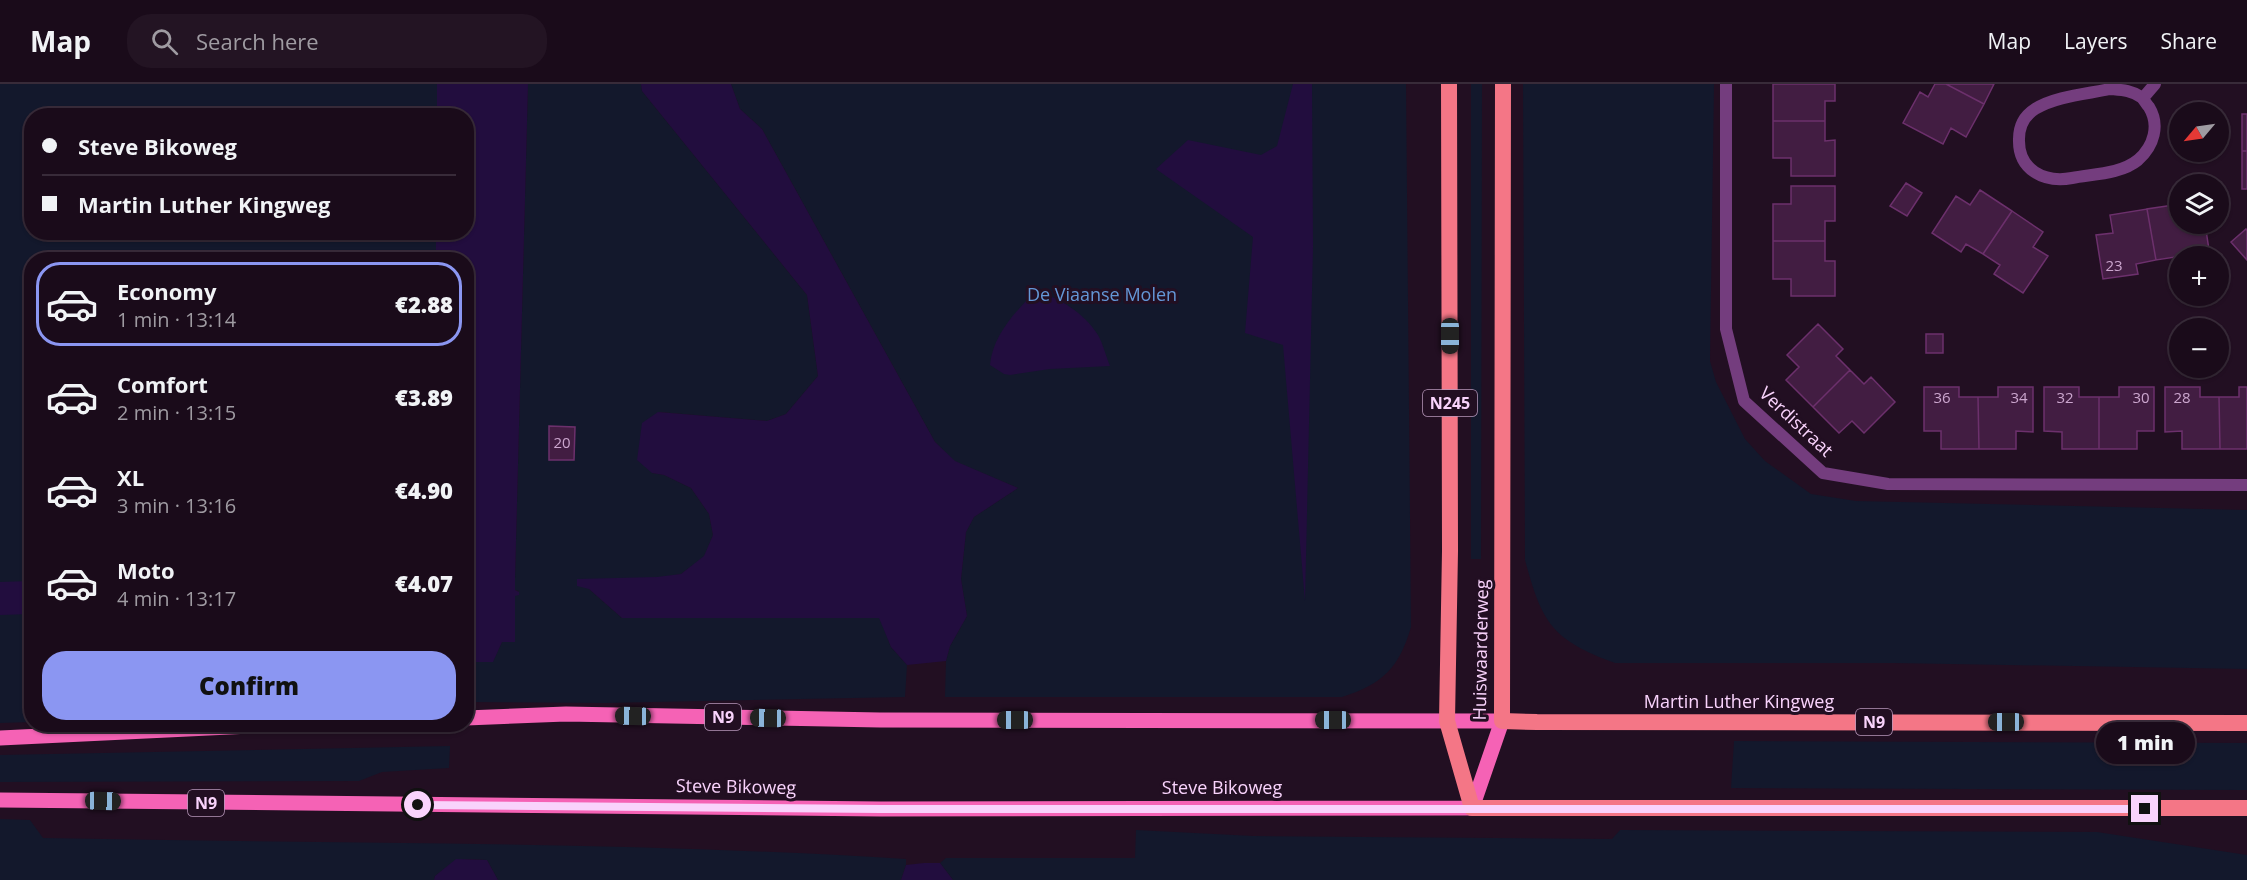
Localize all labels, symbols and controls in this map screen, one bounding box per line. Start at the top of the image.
search box [127,14,547,68]
text: Map [30,22,91,60]
icon: search [148,25,181,58]
text: Search here [196,26,319,56]
text: Map [1988,27,2031,55]
text: Layers [2064,27,2128,55]
text: Share [2161,27,2217,55]
north arrow [2169,102,2229,162]
map controls [2169,102,2229,378]
text: Steve Bikoweg [78,131,237,161]
button: layers [2169,174,2229,234]
text: Martin Luther Kingweg [78,189,331,219]
button: + [2169,246,2229,306]
house number: 23 [2105,255,2123,275]
text: Economy [117,276,216,306]
icon: car [45,277,99,331]
park label: De Viaanse Molen [1027,282,1177,306]
text: €2.88 [395,289,453,319]
text: 1 min · 13:14 [117,306,236,333]
car [1441,318,1459,354]
button: − [2169,318,2229,378]
text: Comfort [117,369,208,399]
icon: car [45,370,99,424]
street label: Verdistraat [1755,381,1839,462]
text: €3.89 [395,382,453,412]
house number: 36 [1933,387,1951,407]
house number: 34 [2010,387,2028,407]
house number: 32 [2056,387,2074,407]
house number: 30 [2132,387,2150,407]
house number: 28 [2173,387,2191,407]
road number: N245 [1423,390,1477,416]
text: 2 min · 13:15 [117,399,236,426]
house number: 20 [553,432,571,452]
text: XL [117,462,144,492]
icon: car [45,463,99,517]
text: €4.90 [395,475,453,505]
text: 3 min · 13:16 [117,492,236,519]
text: Moto [117,555,175,585]
icon: car [45,556,99,610]
text: €4.07 [395,568,453,598]
street label: Huiswaarderweg [1467,579,1493,721]
text: 4 min · 13:17 [117,585,236,612]
button: Confirm [42,651,456,720]
street label: Martin Luther Kingweg [1644,689,1834,713]
road number: N9 [705,704,741,730]
car [615,707,651,725]
car [750,709,786,727]
road number: N9 [1856,709,1892,735]
car [997,711,1033,729]
car [1315,711,1351,729]
car [1988,713,2024,731]
callout: 1 min [2096,722,2194,764]
text: 1 min [2117,729,2174,756]
street label: Steve Bikoweg [676,773,797,799]
street label: Steve Bikoweg [1162,775,1282,799]
road number: N9 [188,790,224,816]
route start [404,791,431,818]
car [85,792,121,810]
route end [2131,795,2158,822]

